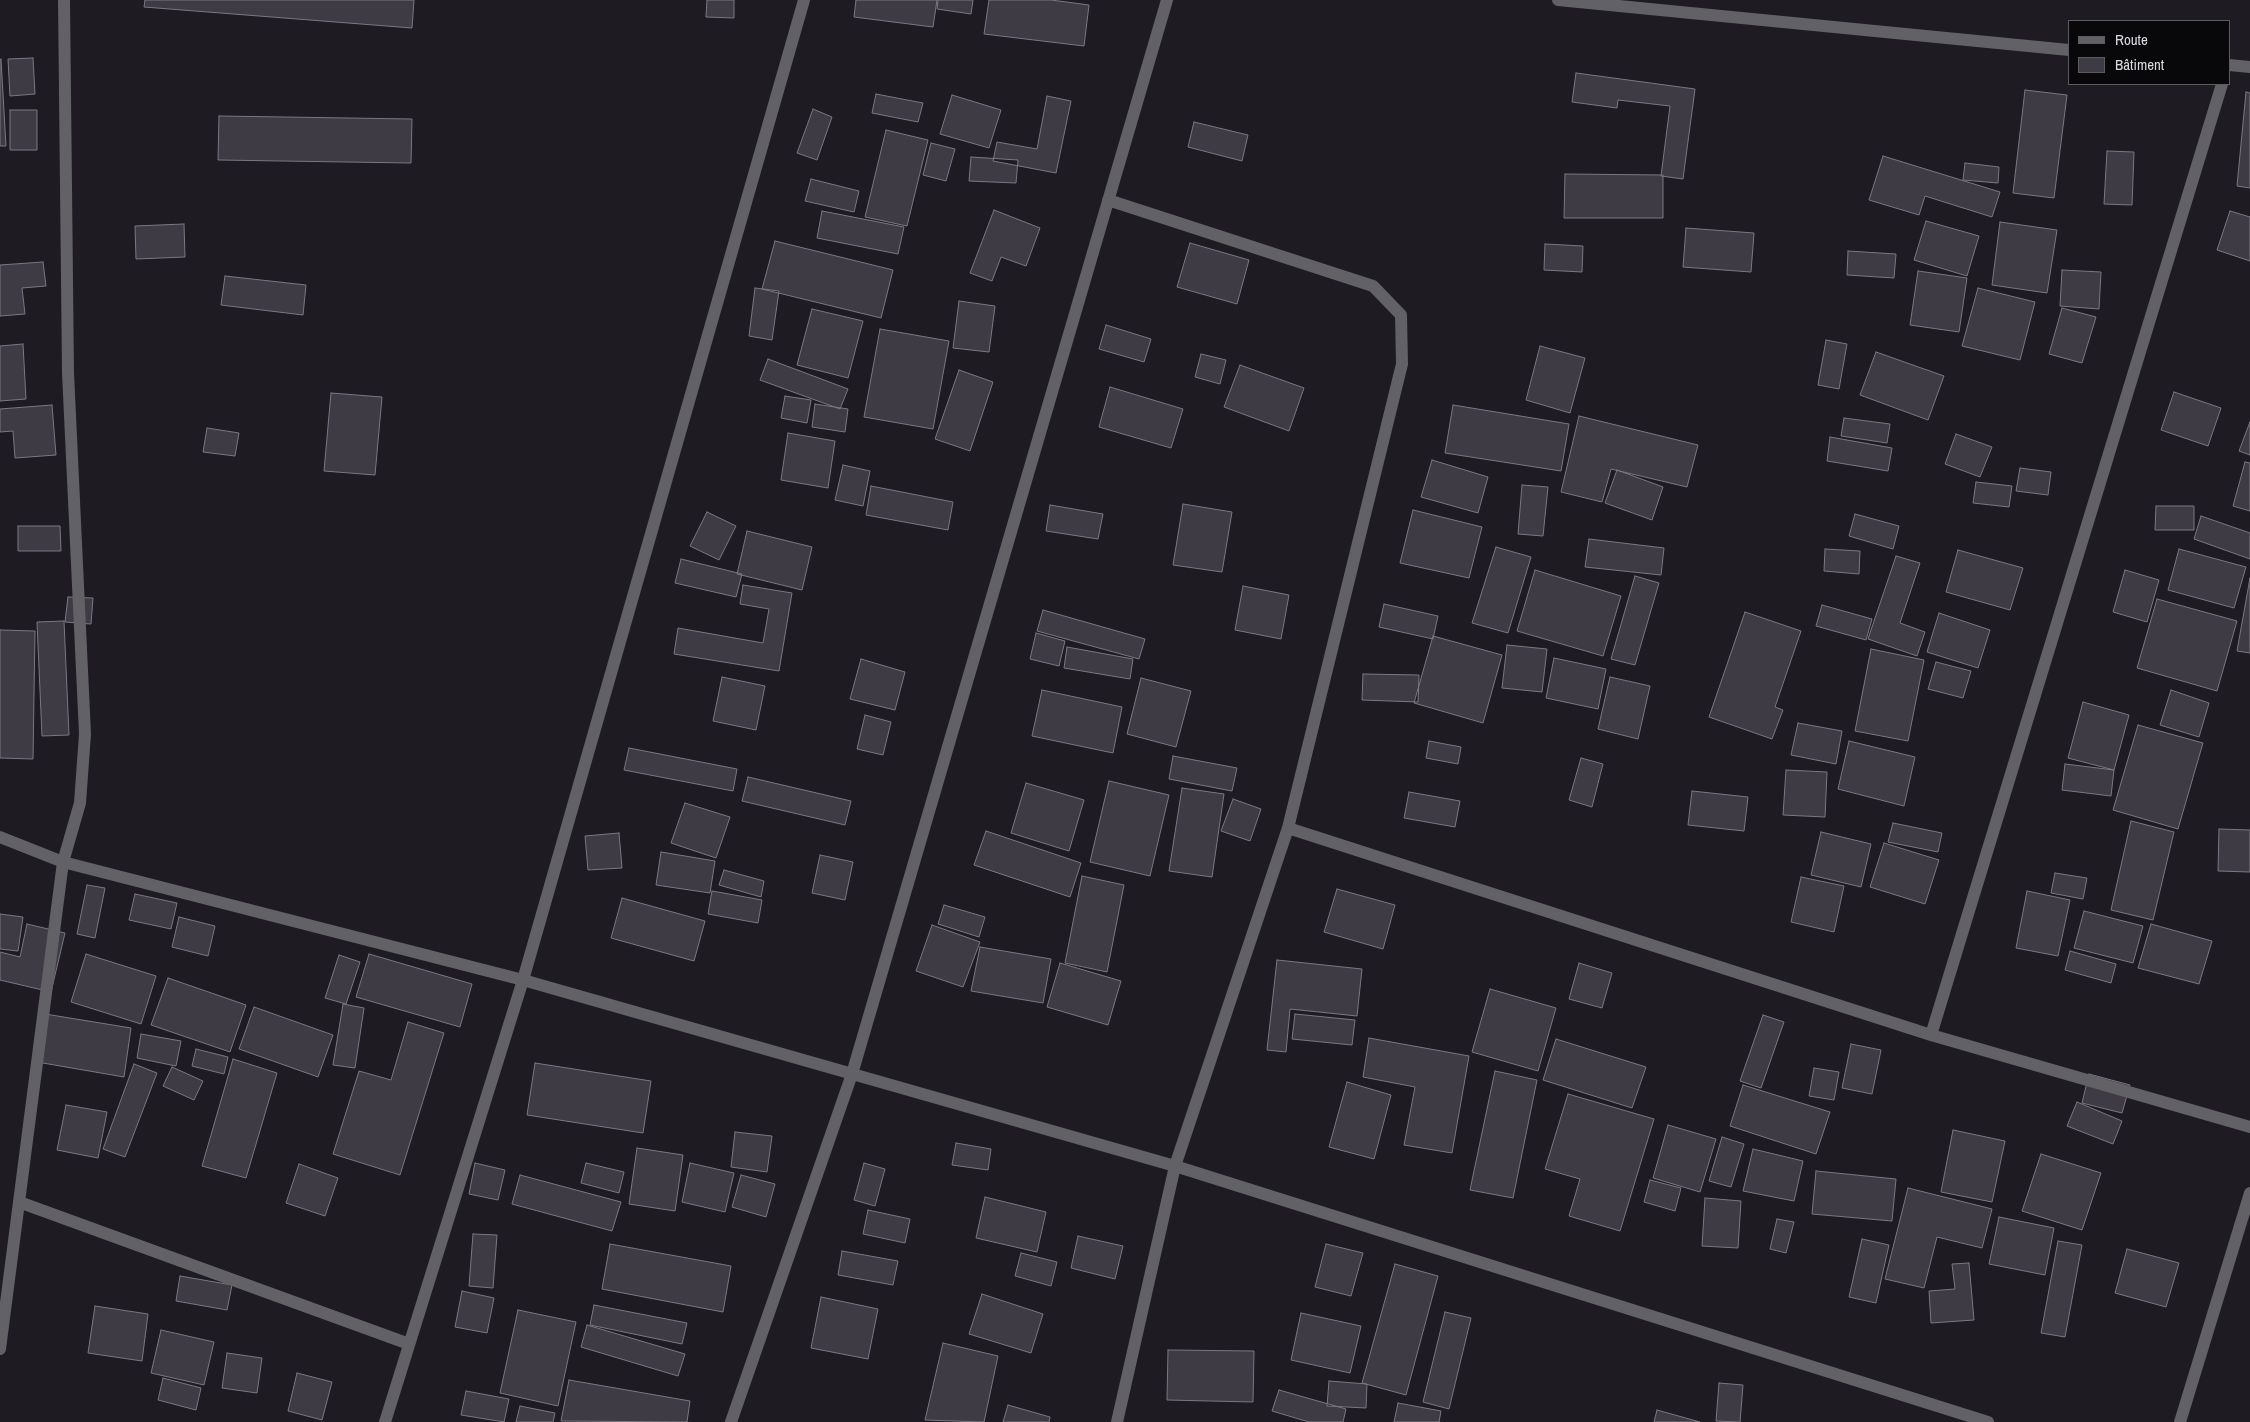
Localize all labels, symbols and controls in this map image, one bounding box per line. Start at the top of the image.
legend [2068,20,2230,85]
text: Route [2115,29,2148,50]
text: Bâtiment [2115,54,2164,75]

